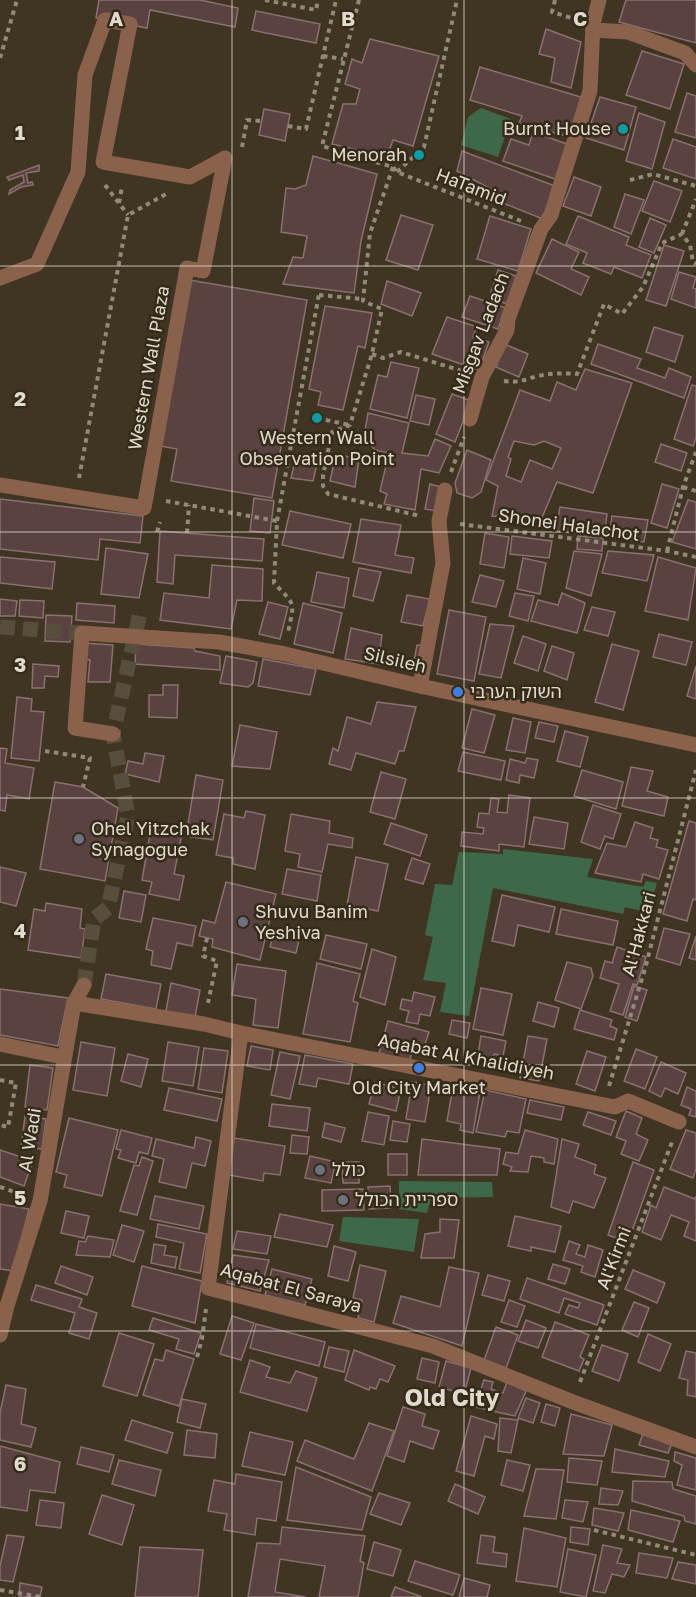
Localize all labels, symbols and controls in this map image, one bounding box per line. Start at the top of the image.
text: A [109,6,123,30]
text: B [341,6,355,30]
text: C [573,6,587,30]
place label: Burnt House [503,117,611,139]
text: 1 [15,120,25,144]
marker: Burnt House [616,122,630,136]
place label: Menorah [331,143,407,165]
marker: Menorah [412,148,426,162]
street label: HaTamid [433,163,510,210]
street label: Misgav Ladach [447,269,513,396]
street label: Western Wall Plaza [123,284,173,452]
text: 2 [14,386,26,410]
marker: Western Wall Observation Point [310,411,324,425]
place label: Western Wall Observation Point [239,426,395,469]
street label: Shonei Halachot [497,503,641,545]
street label: Silsileh [362,641,429,677]
text: 3 [14,652,26,676]
place label: השוק הערבי [470,680,562,702]
marker: השוק הערבי [451,685,465,699]
place label: Ohel Yitzchak Synagogue [91,817,210,860]
marker: Ohel Yitzchak Synagogue [72,832,86,846]
street label: Al'Hakkari [616,889,660,978]
place label: Shuvu Banim Yeshiva [255,900,368,943]
marker: Shuvu Banim Yeshiva [236,915,250,929]
text: 4 [14,918,26,942]
street label: Aqabat Al Khalidiyeh [376,1028,556,1084]
marker: Old City Market [412,1061,426,1075]
place label: Old City Market [352,1076,486,1098]
street label: Al Wadi [13,1106,45,1173]
place label: כולל [332,1158,365,1180]
marker: כולל [313,1163,327,1177]
text: 5 [14,1185,26,1209]
place label: ספריית הכולל [355,1188,458,1210]
marker: ספריית הכולל [336,1193,350,1207]
street label: Al'Kirmi [591,1223,635,1292]
street label: Aqabat El Saraya [218,1258,364,1316]
district label: Old City [404,1382,500,1411]
text: 6 [14,1451,26,1475]

